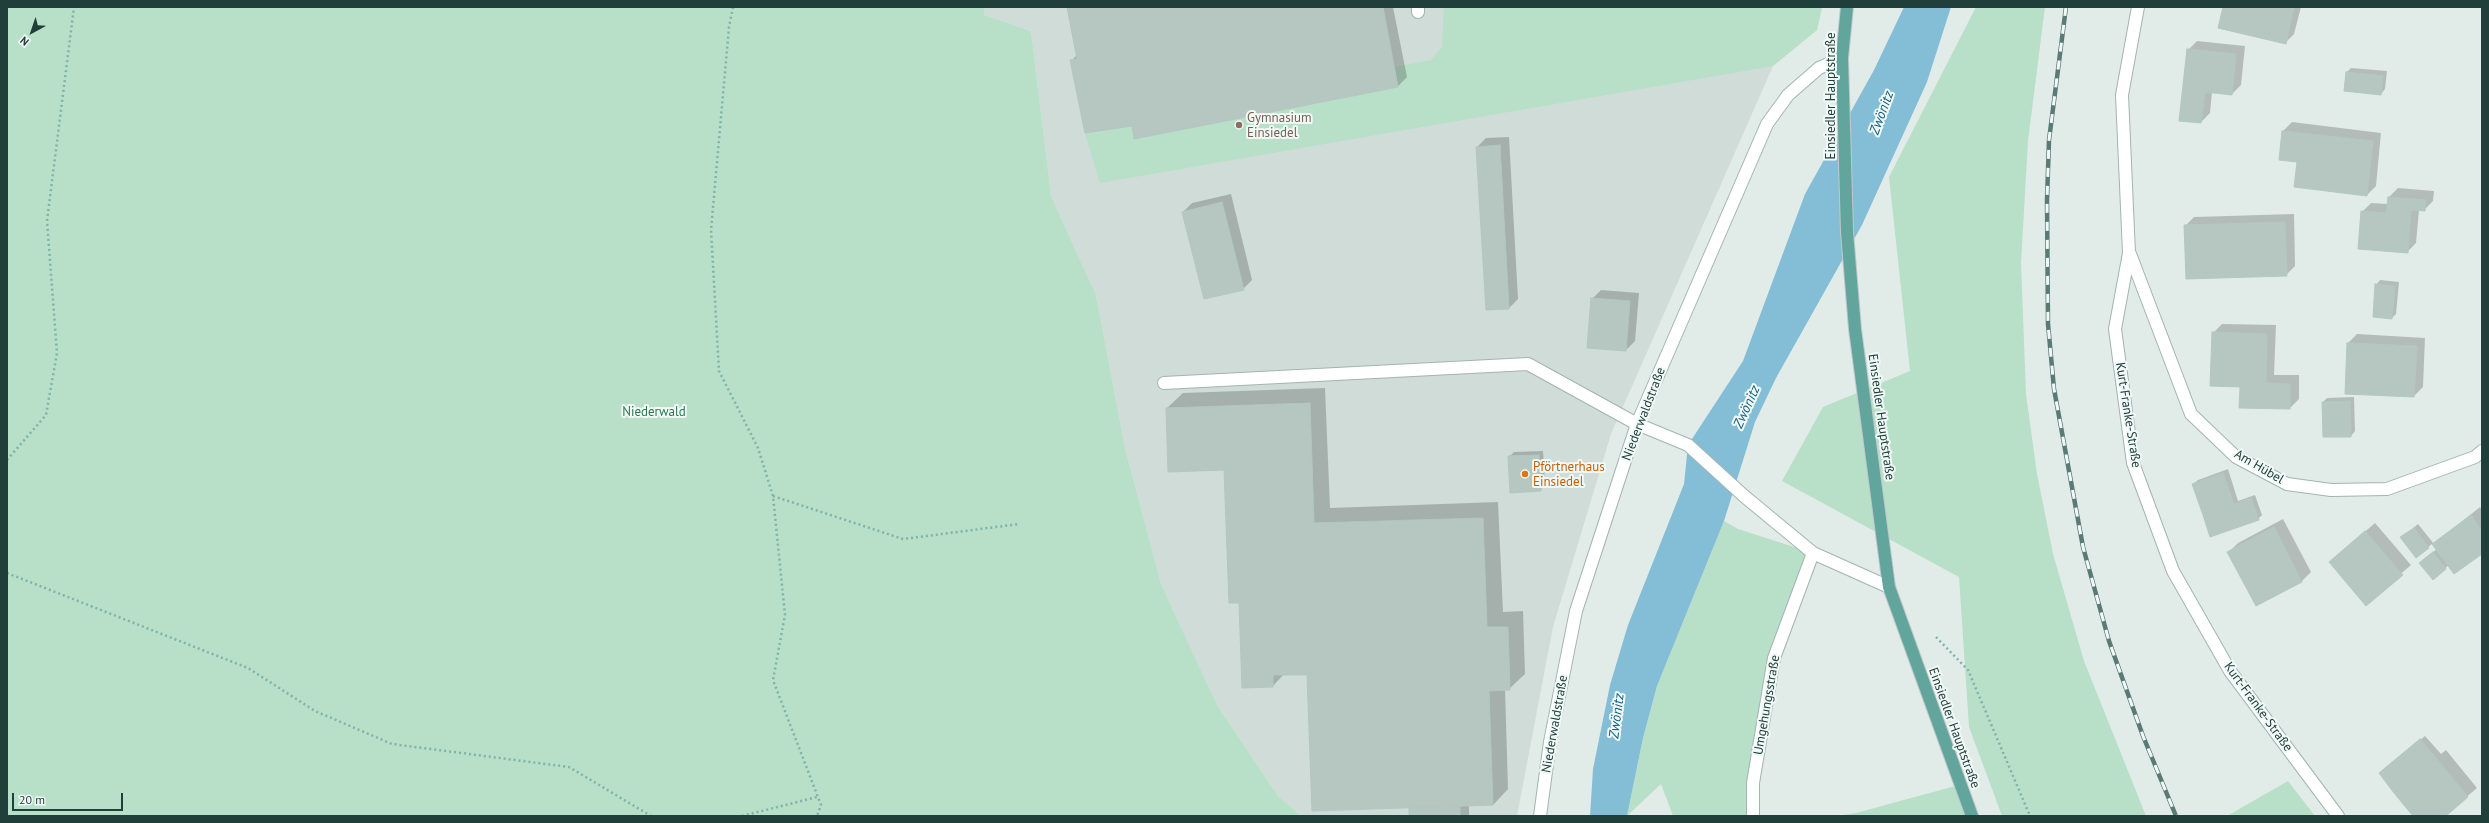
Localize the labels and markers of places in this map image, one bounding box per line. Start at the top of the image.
place label: Gymnasium Einsiedel [1247,110,1312,141]
marker: Gymnasium Einsiedel [1234,120,1244,130]
place label: Pförtnerhaus Einsiedel [1533,459,1605,490]
marker: Pförtnerhaus Einsiedel [1520,469,1530,479]

